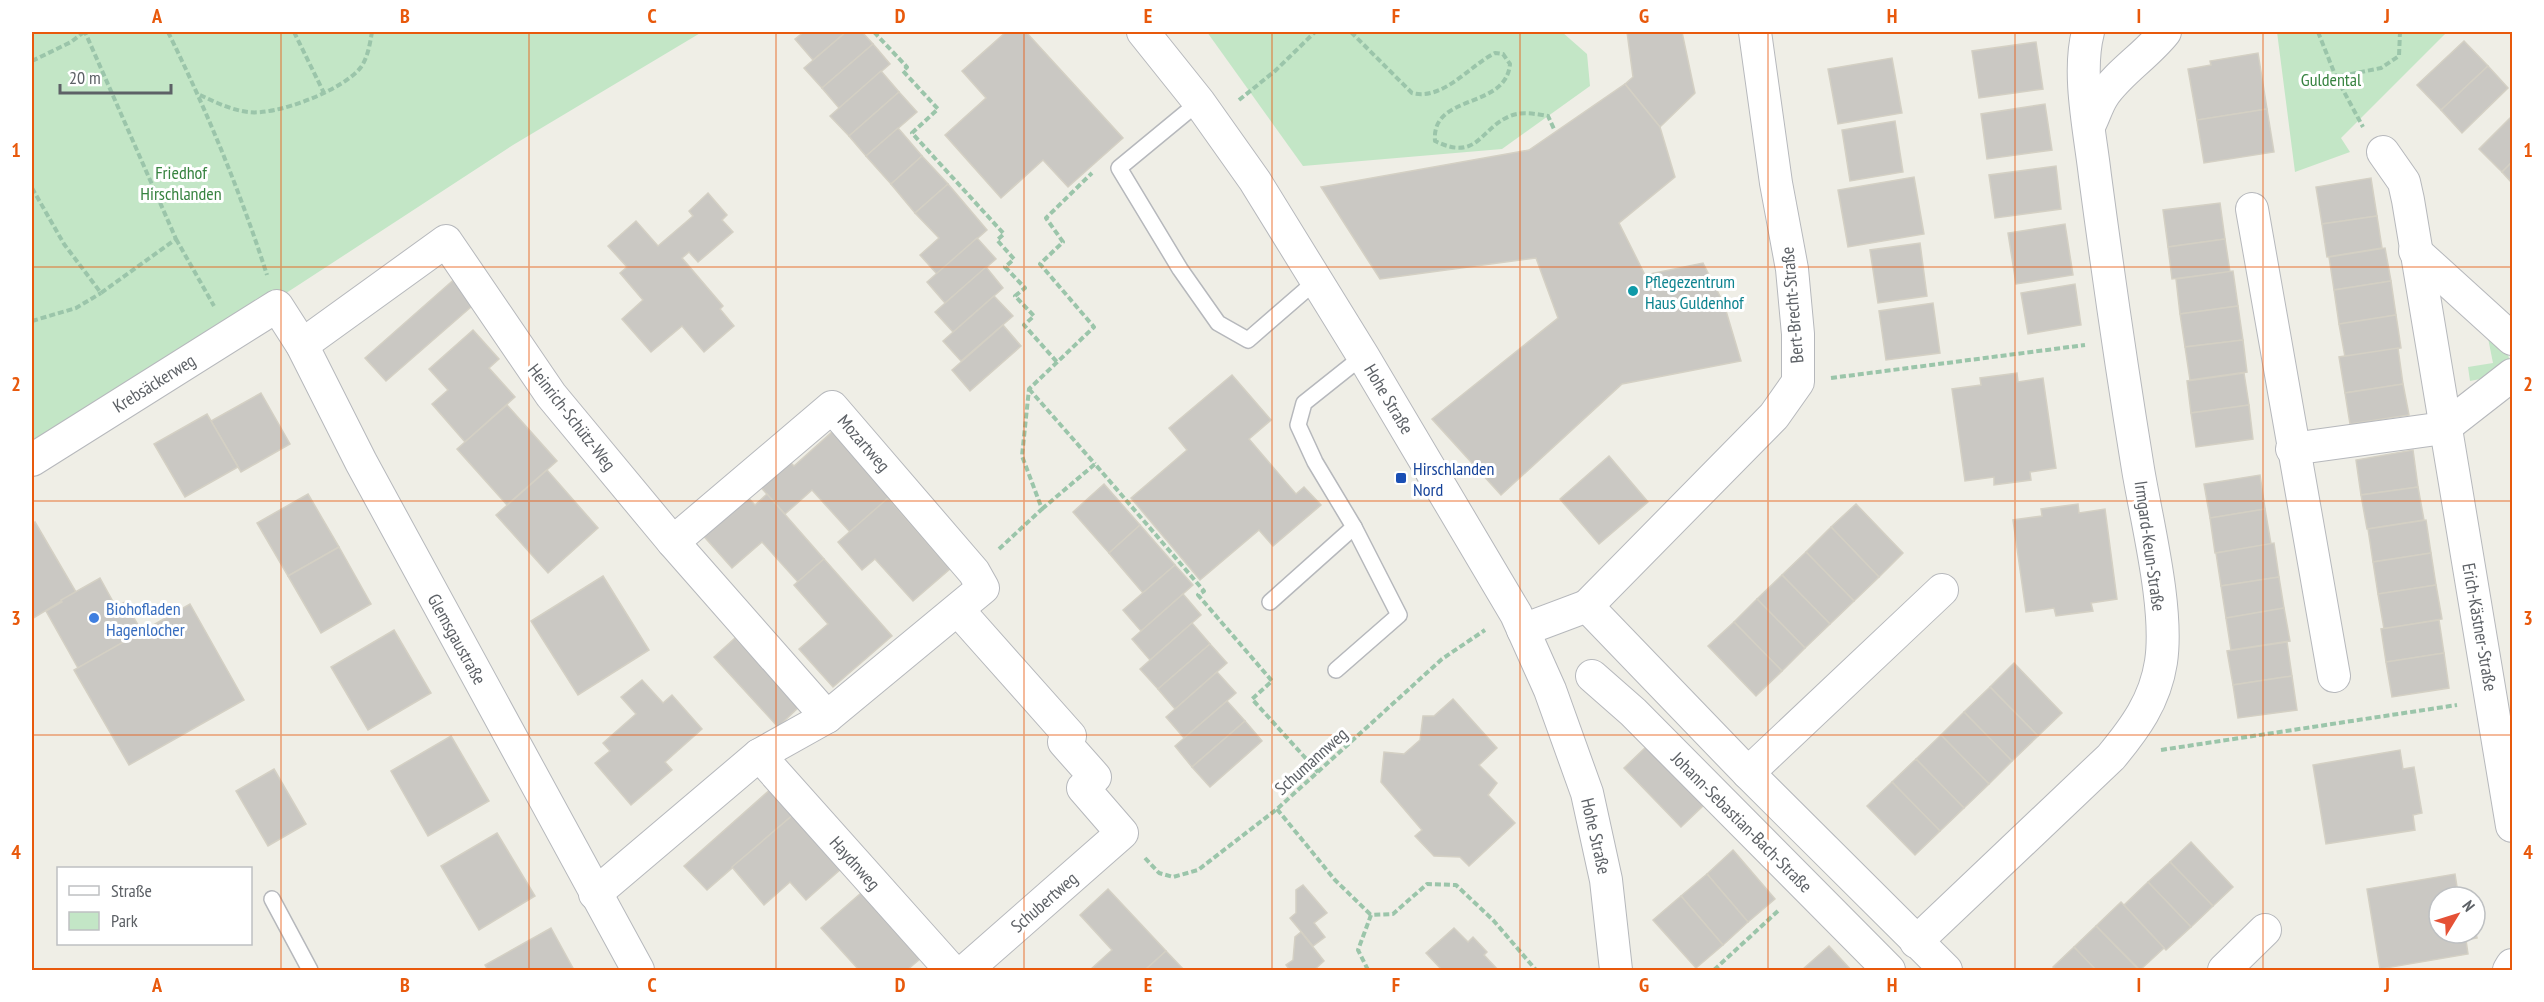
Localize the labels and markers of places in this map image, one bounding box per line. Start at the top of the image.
place label: Pflegezentrum Haus Guldenhof [1645,270,1745,314]
marker: Pflegezentrum Haus Guldenhof [1626,284,1640,298]
place label: Hirschlanden Nord [1413,457,1494,501]
marker: Hirschlanden Nord [1394,471,1408,485]
place label: Biohofladen Hagenlocher [106,597,185,641]
marker: Biohofladen Hagenlocher [87,611,101,625]

